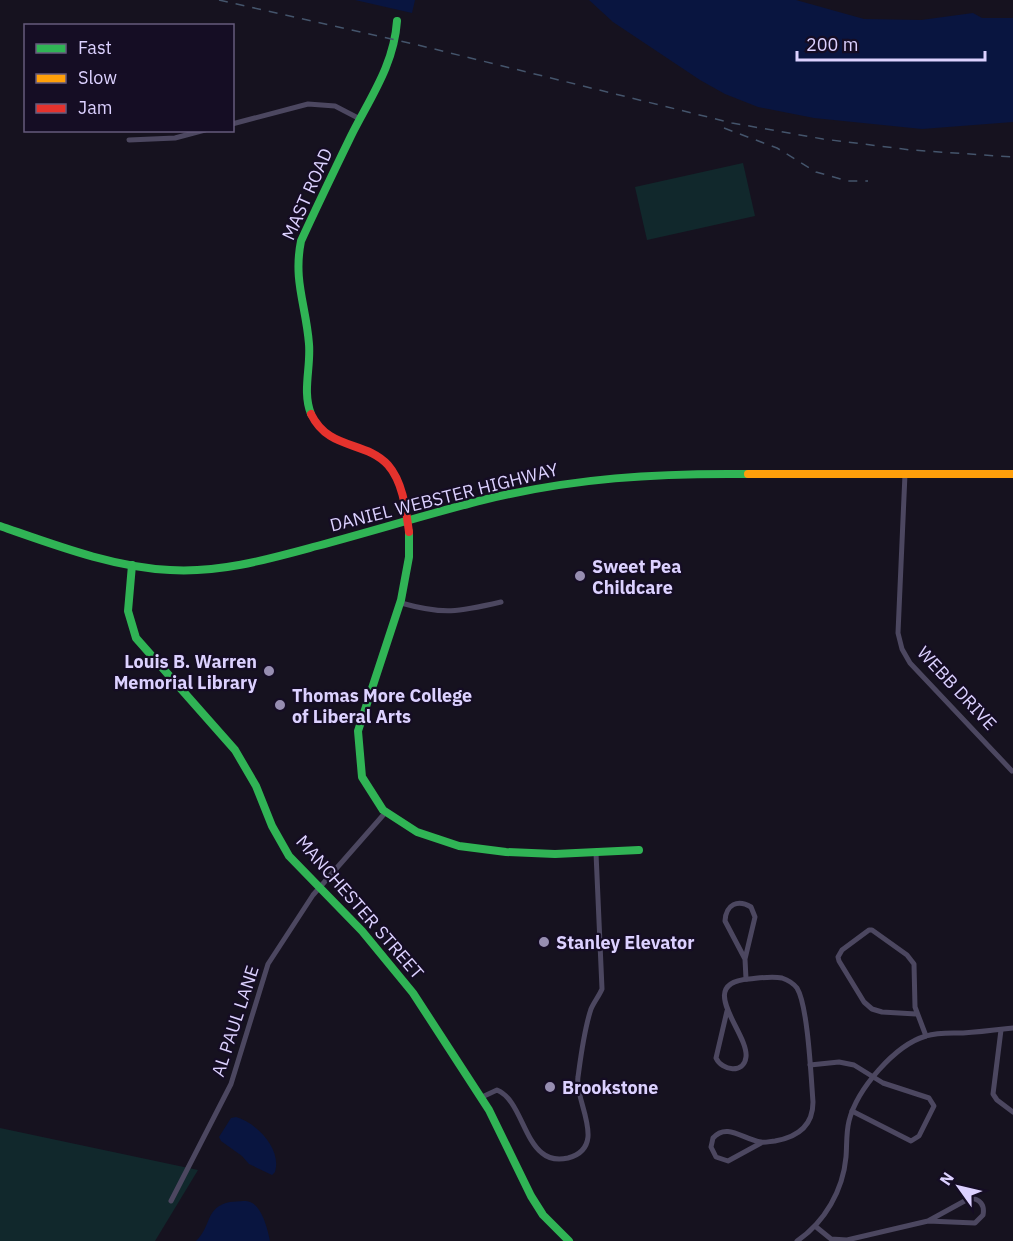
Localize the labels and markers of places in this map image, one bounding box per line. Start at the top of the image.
place label: Sweet Pea Childcare [592,555,681,599]
marker: Sweet Pea Childcare [573,569,587,583]
place label: Louis B. Warren Memorial Library [114,650,257,694]
marker: Louis B. Warren Memorial Library [262,664,276,678]
place label: Thomas More College of Liberal Arts [292,684,472,728]
marker: Thomas More College of Liberal Arts [273,698,287,712]
place label: Stanley Elevator [556,931,695,954]
marker: Stanley Elevator [537,935,551,949]
place label: Brookstone [562,1076,658,1099]
marker: Brookstone [543,1080,557,1094]

